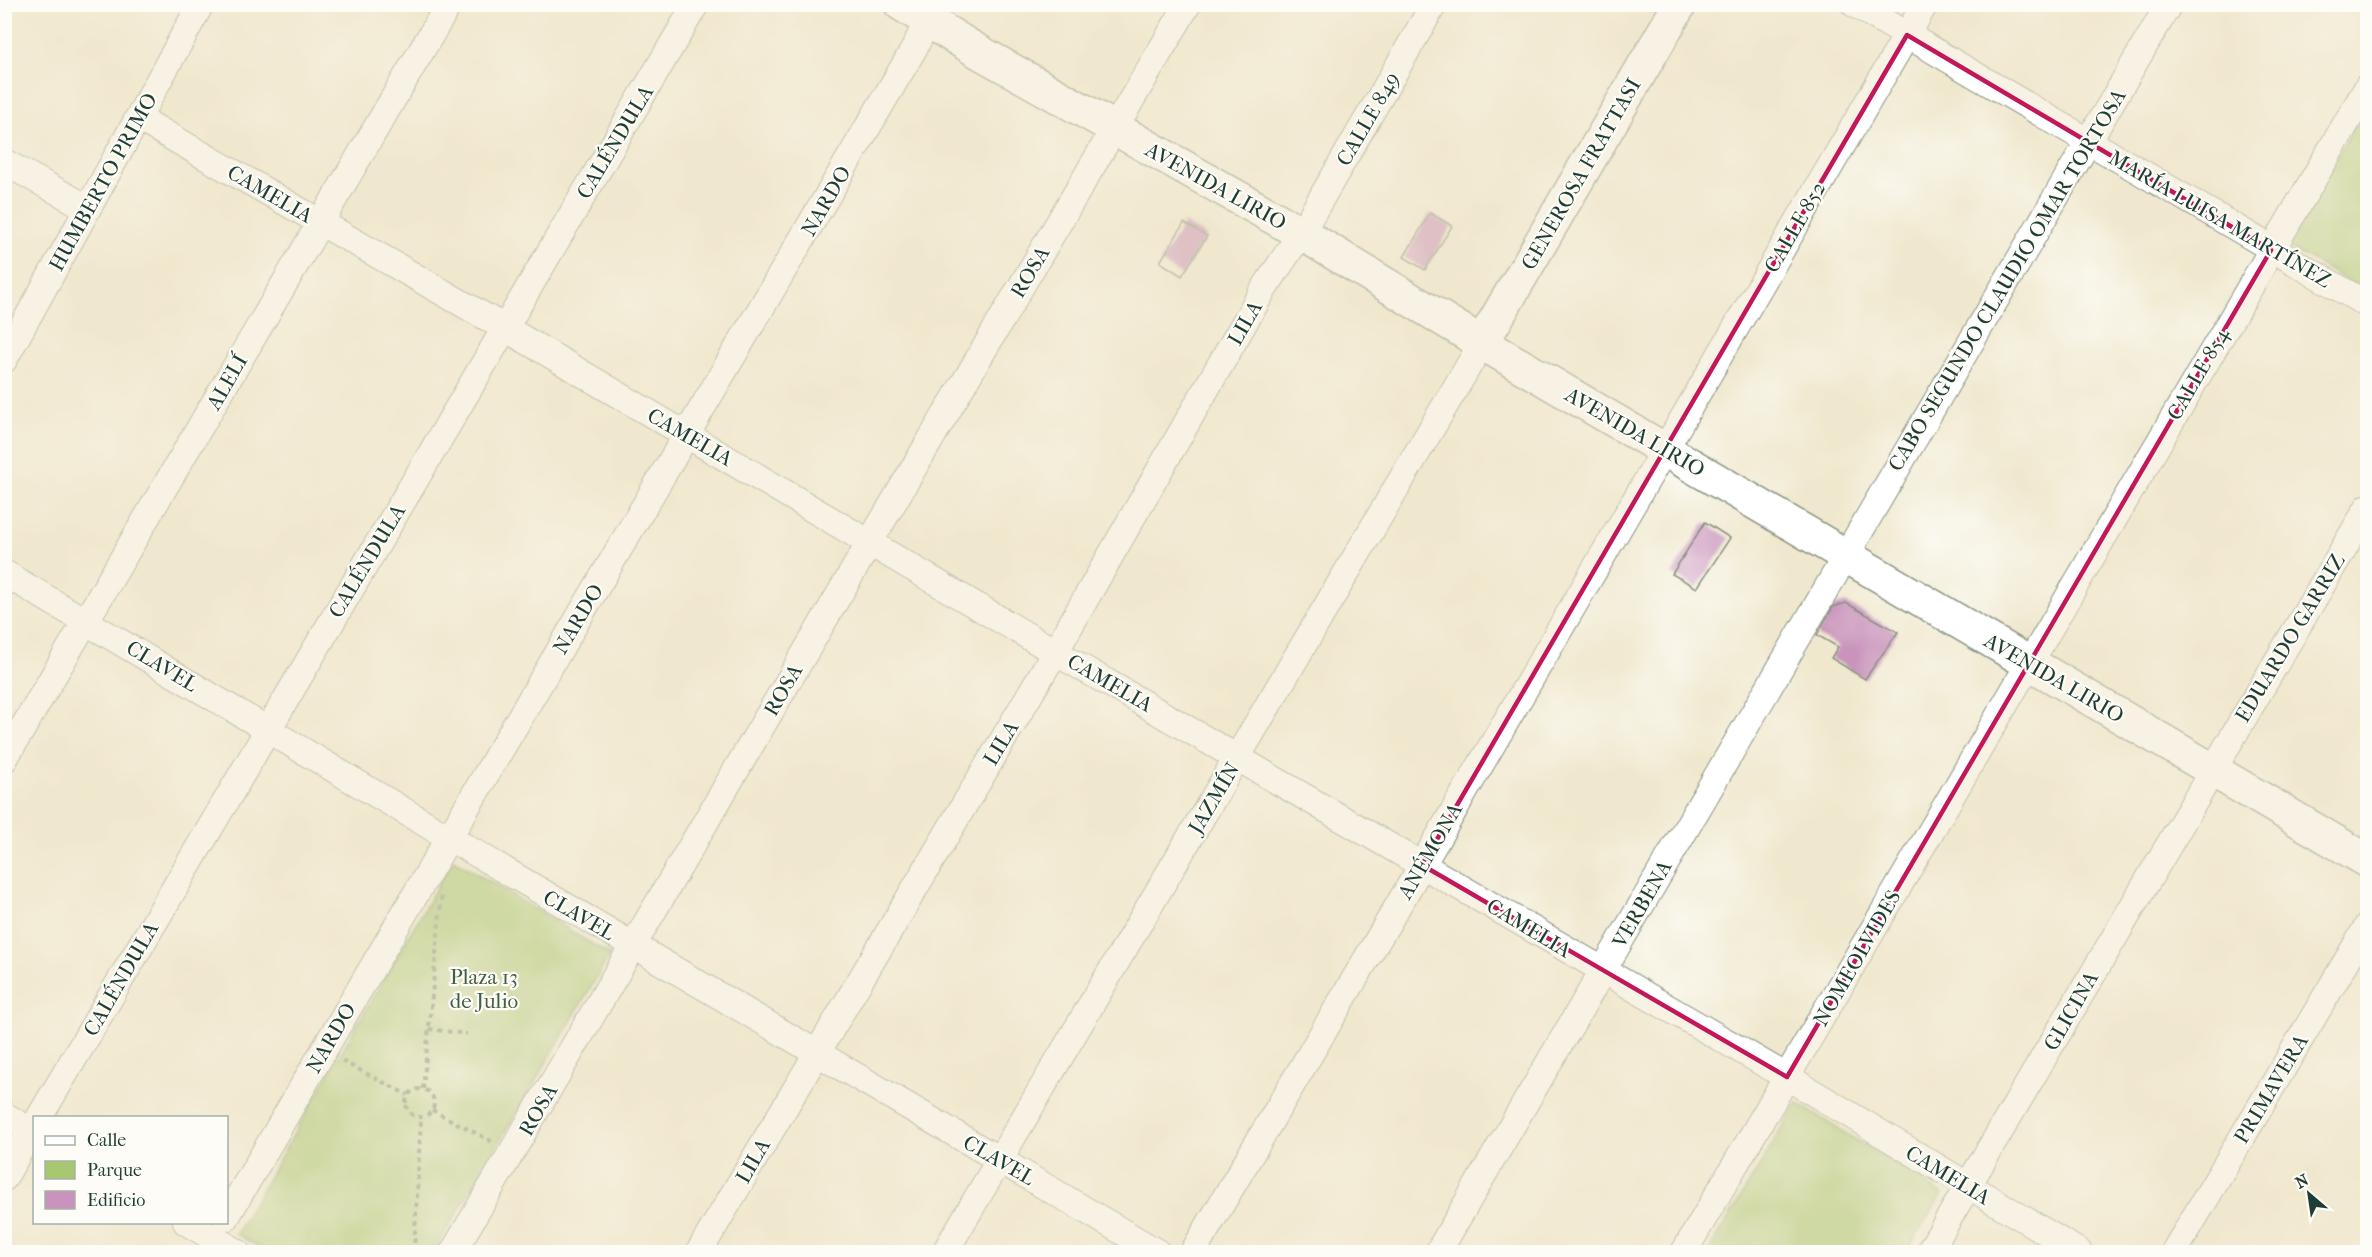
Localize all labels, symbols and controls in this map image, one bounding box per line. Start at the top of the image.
street label: CALLE 849 [1332,68,1404,170]
street label: GENEROSA FRATTASI [1516,74,1646,274]
street label: CALÉNDULA [572,81,658,203]
street label: CABO SEGUNDO CLAUDIO OMAR TORTOSA [1883,84,2131,475]
street label: HUMBERTO PRIMO [44,89,162,275]
street label: AVENIDA LIRIO [1141,137,1291,235]
street label: MARÍA LUISA MARTÍNEZ [2105,145,2335,293]
street label: CAMELIA [223,160,317,228]
street label: NARDO [796,162,856,240]
street label: CALLE 852 [1759,177,1831,277]
street label: ROSA [1005,242,1055,302]
street label: LILA [1223,296,1267,350]
street label: CALLE 854 [2162,323,2234,424]
street label: ALELÍ [201,349,253,415]
street label: AVENIDA LIRIO [1560,382,1709,482]
street label: CAMELIA [643,403,737,471]
street label: CALÉNDULA [324,500,410,622]
street label: EDUARDO GARRIZ [2230,549,2350,727]
street label: NARDO [548,580,608,658]
street label: AVENIDA LIRIO [1979,628,2128,728]
street label: CLAVEL [122,635,202,697]
street label: CAMELIA [1063,649,1157,717]
street label: ROSA [759,660,808,720]
street label: LILA [978,716,1024,770]
street label: JAZMÍN [1182,758,1245,840]
street label: ANÉMONA [1392,798,1467,904]
street label: VERBENA [1607,856,1677,953]
street label: CLAVEL [539,885,619,945]
street label: NOMEOLVIDES [1808,886,1906,1030]
street label: CAMELIA [1482,893,1576,963]
street label: CALÉNDULA [79,917,164,1040]
park label: Plaza 13 de Julio [450,965,518,1013]
street label: GLICINA [2039,967,2103,1055]
street label: NARDO [301,999,361,1077]
street label: PRIMAVERA [2229,1030,2313,1148]
street label: ROSA [514,1080,563,1140]
legend [33,1116,228,1224]
text: Calle [87,1130,126,1151]
street label: CLAVEL [959,1130,1039,1190]
street label: LILA [731,1134,775,1188]
street label: CAMELIA [1901,1140,1995,1210]
text: Parque [87,1160,142,1181]
north arrow [2279,1164,2339,1224]
text: N [2292,1170,2313,1193]
text: Edificio [87,1190,145,1211]

